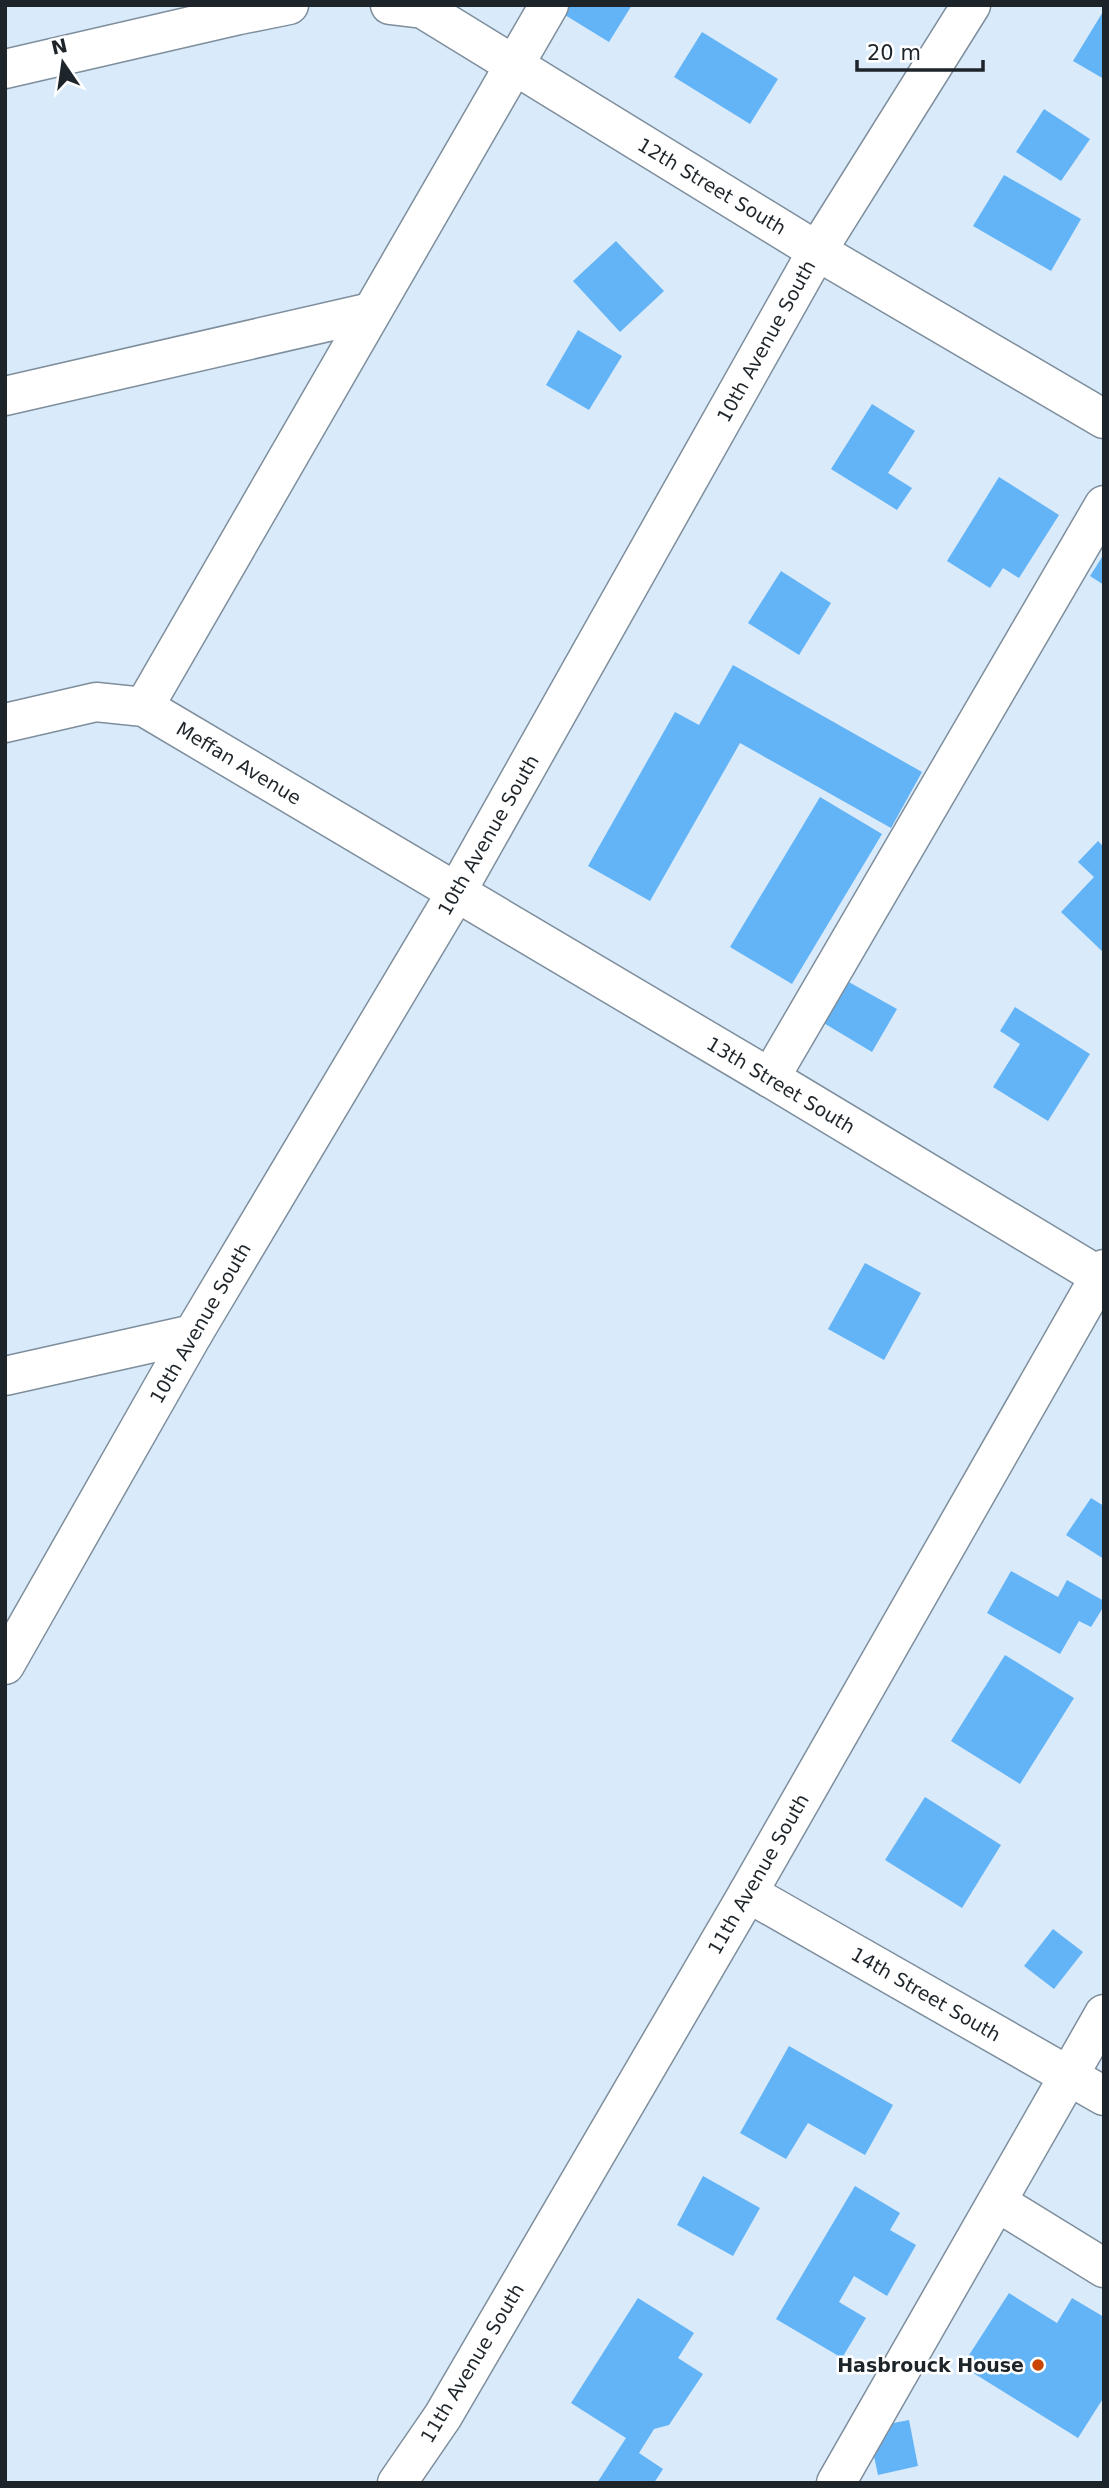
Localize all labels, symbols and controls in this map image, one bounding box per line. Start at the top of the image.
north arrow [28,28,98,98]
scale bar [857,28,983,72]
text: N [49,34,69,59]
text: 20 m [867,41,921,65]
street label: 12th Street South [634,133,790,239]
street label: 10th Avenue South [712,256,820,426]
street label: Meffan Avenue [173,717,305,809]
street label: 10th Avenue South [433,751,543,919]
street label: 13th Street South [703,1032,859,1138]
street label: 10th Avenue South [145,1239,255,1407]
street label: 11th Avenue South [703,1790,813,1958]
street label: 14th Street South [847,1942,1005,2046]
street label: 11th Avenue South [416,2280,528,2446]
place label: Hasbrouck House [837,2354,1024,2376]
marker: Hasbrouck House [1030,2357,1046,2373]

